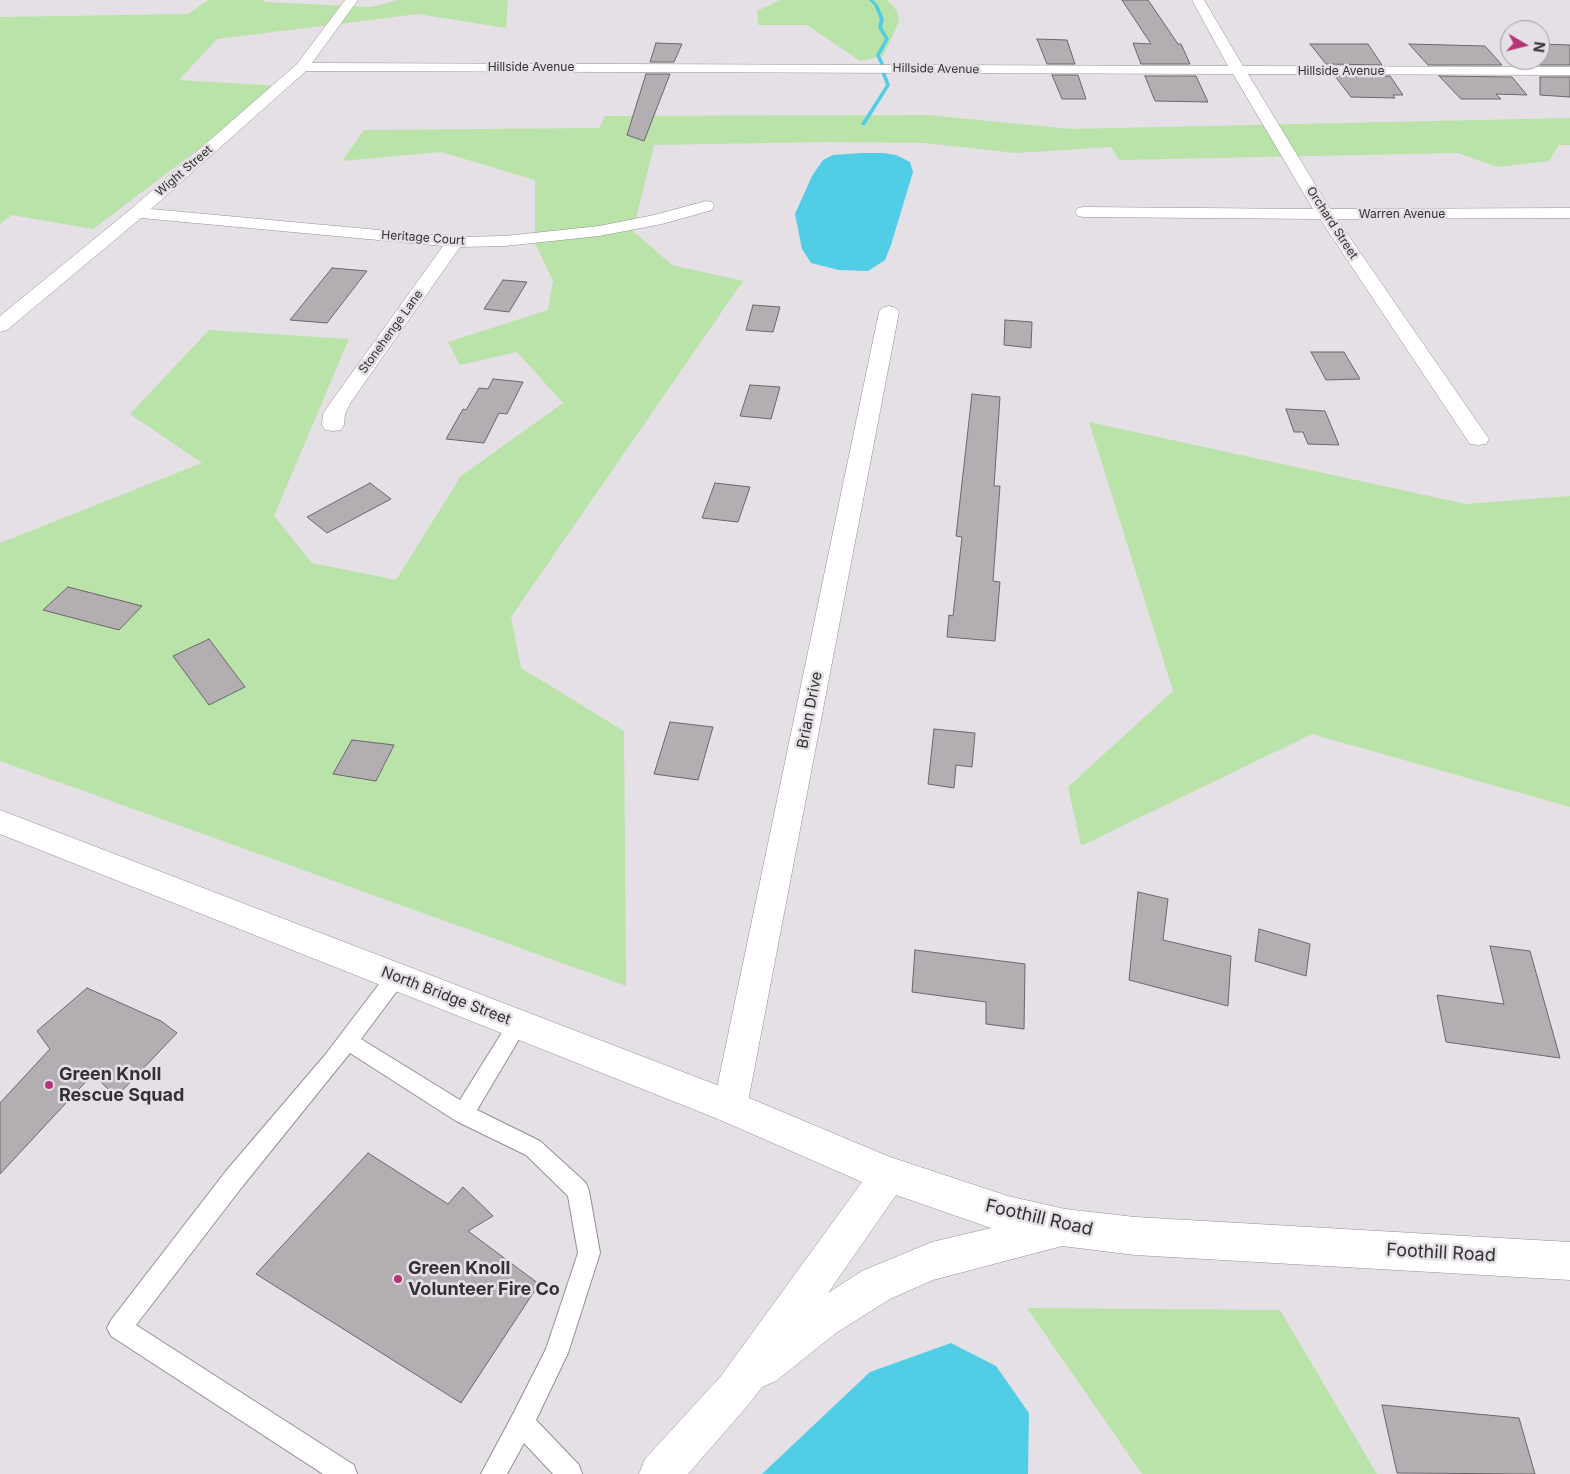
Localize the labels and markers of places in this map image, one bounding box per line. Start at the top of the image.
place label: Green Knoll Rescue Squad [59,1064,184,1106]
marker: Green Knoll Rescue Squad [43,1079,55,1091]
place label: Green Knoll Volunteer Fire Co [408,1258,560,1300]
marker: Green Knoll Volunteer Fire Co [392,1273,404,1285]

